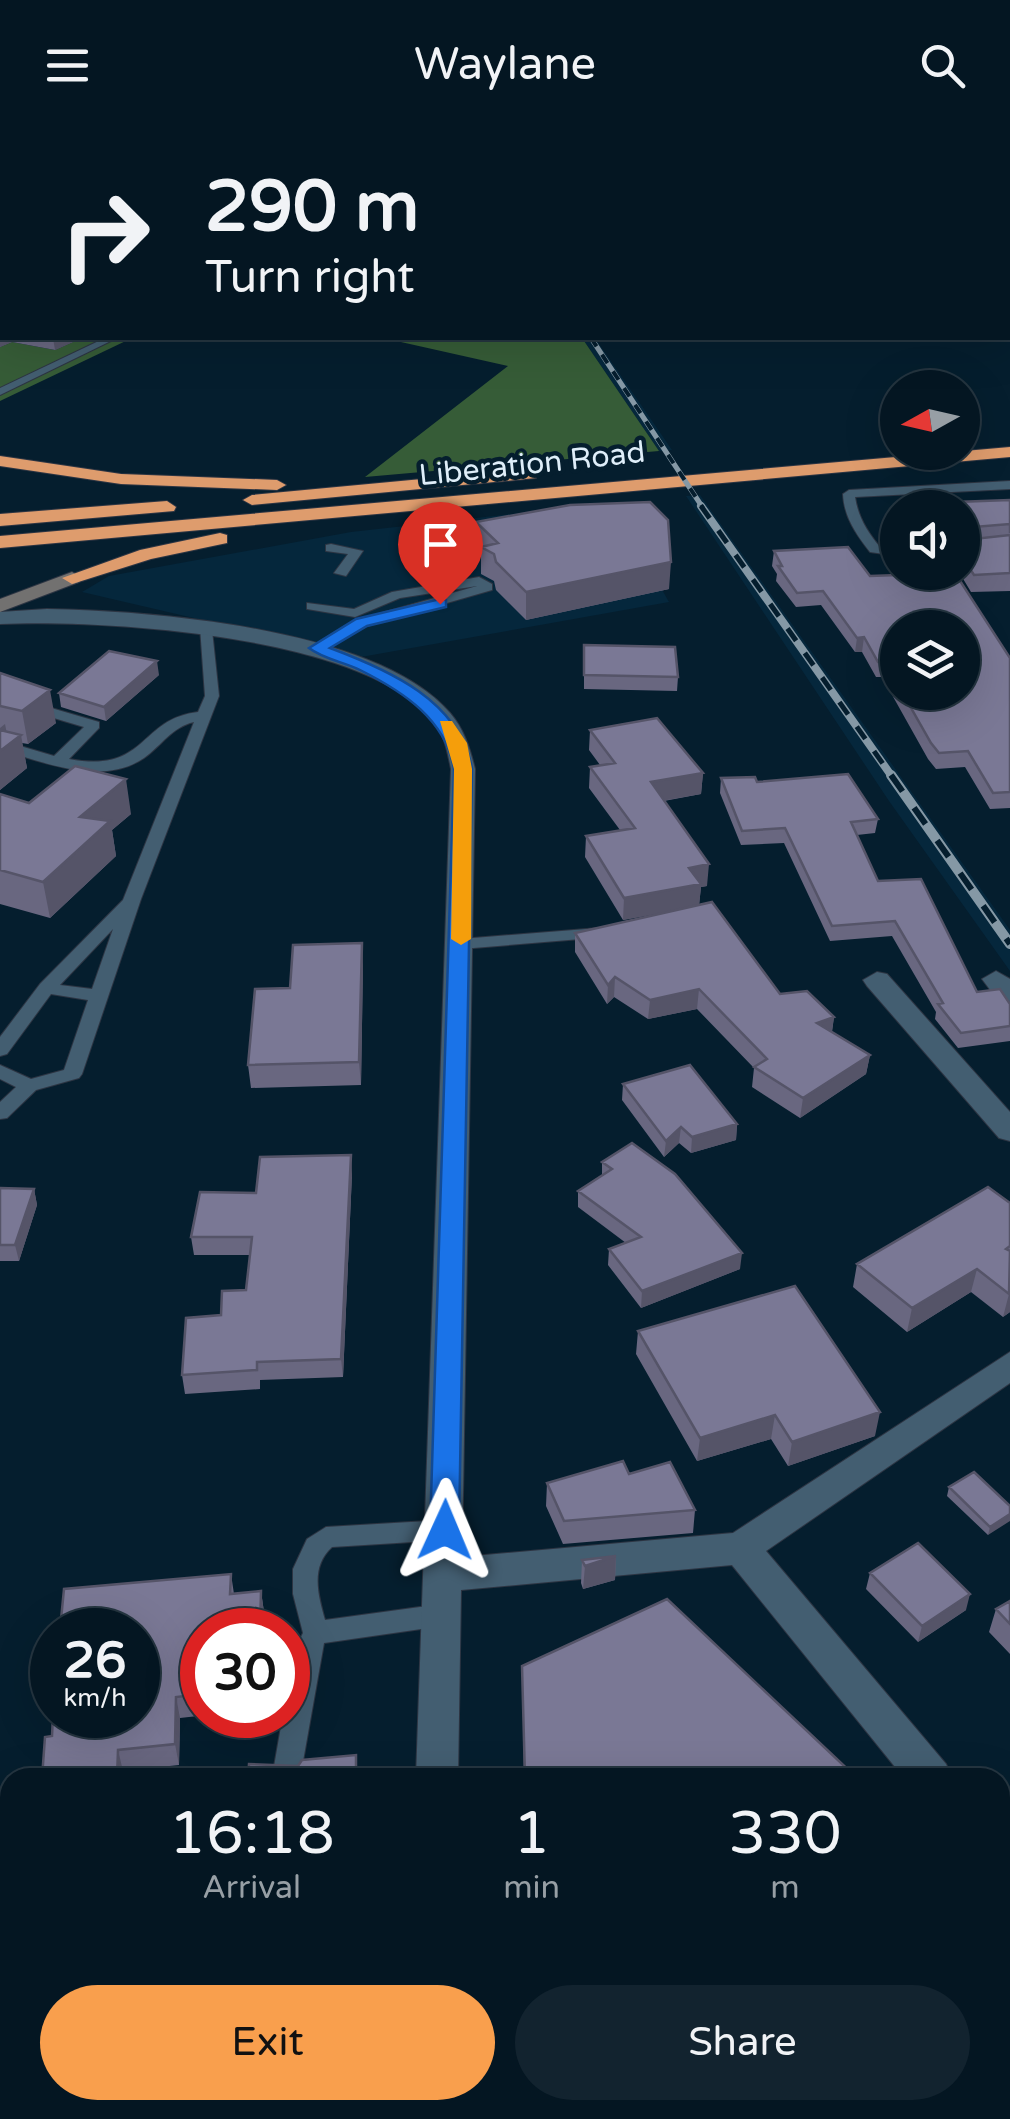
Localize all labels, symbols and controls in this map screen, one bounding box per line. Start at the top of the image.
icon: menu [40,38,95,93]
text: Waylane [414,38,596,92]
icon: search [915,38,970,93]
text: 290 m [205,166,419,250]
icon: right [40,170,170,300]
text: Turn right [205,251,414,305]
north arrow [880,370,980,470]
map controls [880,370,980,710]
street label: Liberation Road [417,434,647,494]
button: sound [880,490,980,590]
pin [398,502,483,605]
icon: arrive [413,517,468,572]
button: layers [880,610,980,710]
position arrow [393,1478,497,1582]
speed limit sign: 30 [180,1608,310,1738]
text: 26 [64,1631,126,1691]
text: km/h [64,1683,126,1713]
text: 16:18 [168,1798,335,1870]
text: 1 [513,1798,550,1870]
text: 330 [728,1798,842,1870]
text: Arrival [202,1869,301,1907]
text: min [503,1869,560,1907]
text: m [770,1869,800,1907]
button: Exit [40,1985,495,2100]
button: Share [515,1985,970,2100]

